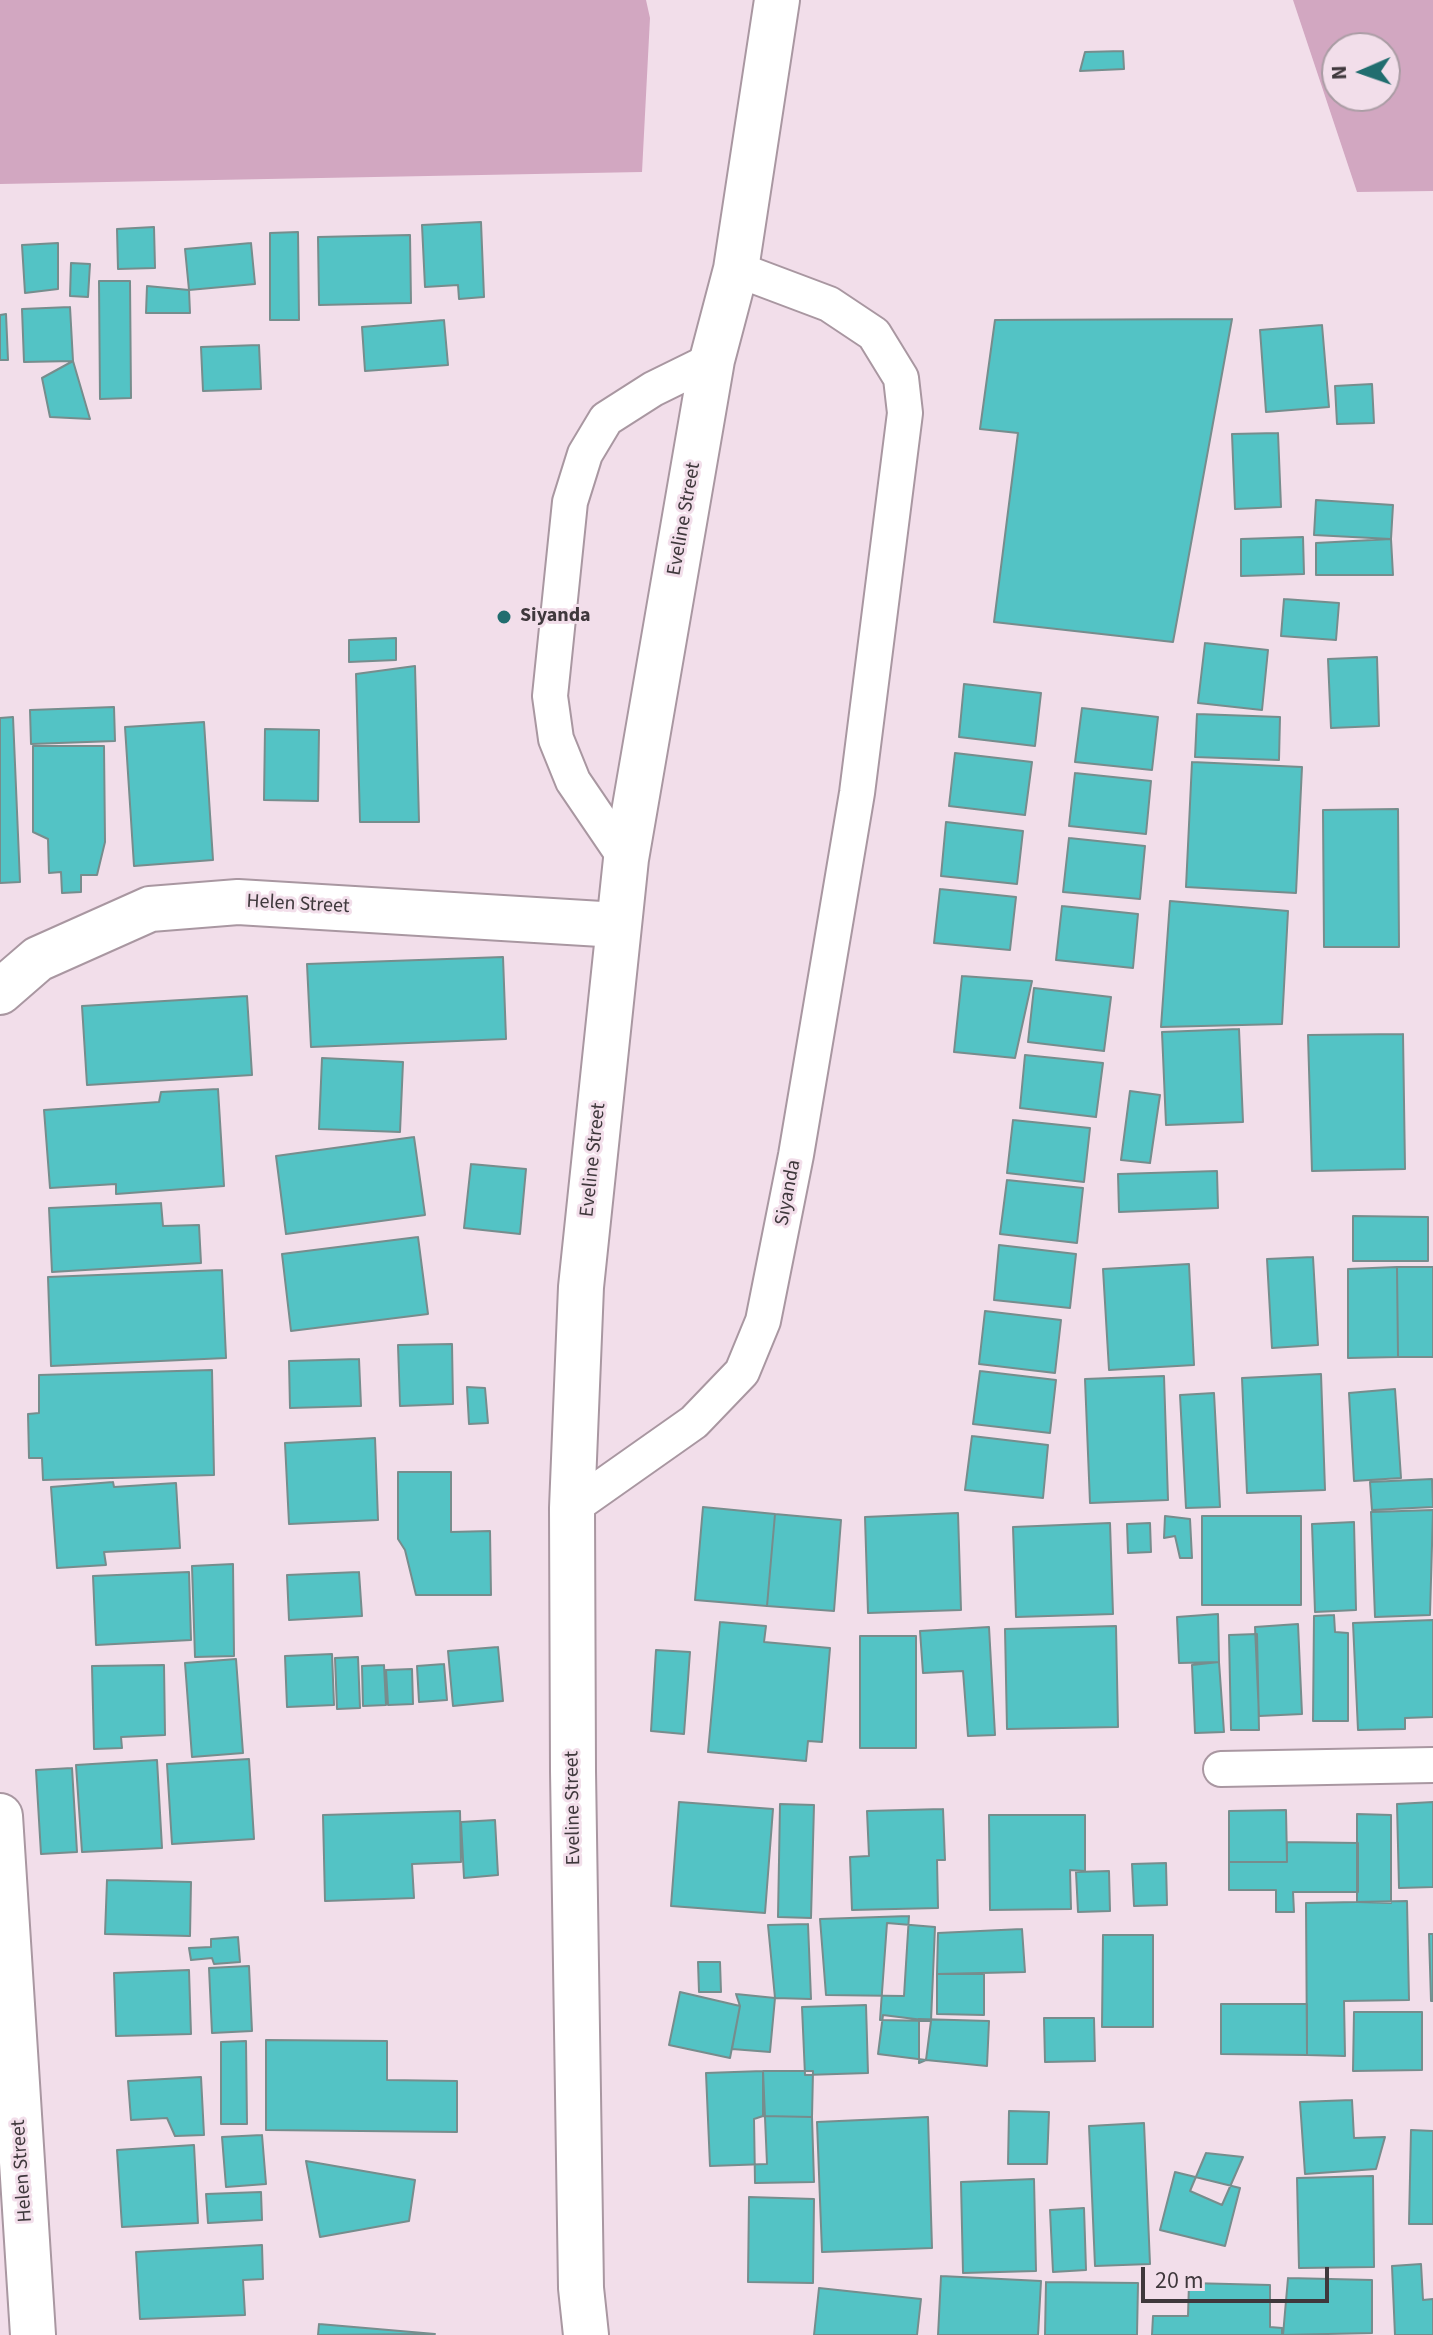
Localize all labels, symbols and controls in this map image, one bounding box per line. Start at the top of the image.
north arrow [1321,32,1401,112]
text: N [1323,65,1355,81]
street label: Eveline Street [663,461,707,577]
place label: Siyanda [520,605,591,629]
marker: Siyanda [495,608,513,626]
street label: Helen Street [246,890,350,920]
street label: Eveline Street [576,1102,612,1218]
street label: Siyanda [771,1158,807,1228]
street label: Eveline Street [561,1751,587,1865]
street label: Helen Street [7,2119,39,2223]
scale bar [1145,2251,1333,2301]
text: 20 m [1155,2263,1204,2298]

